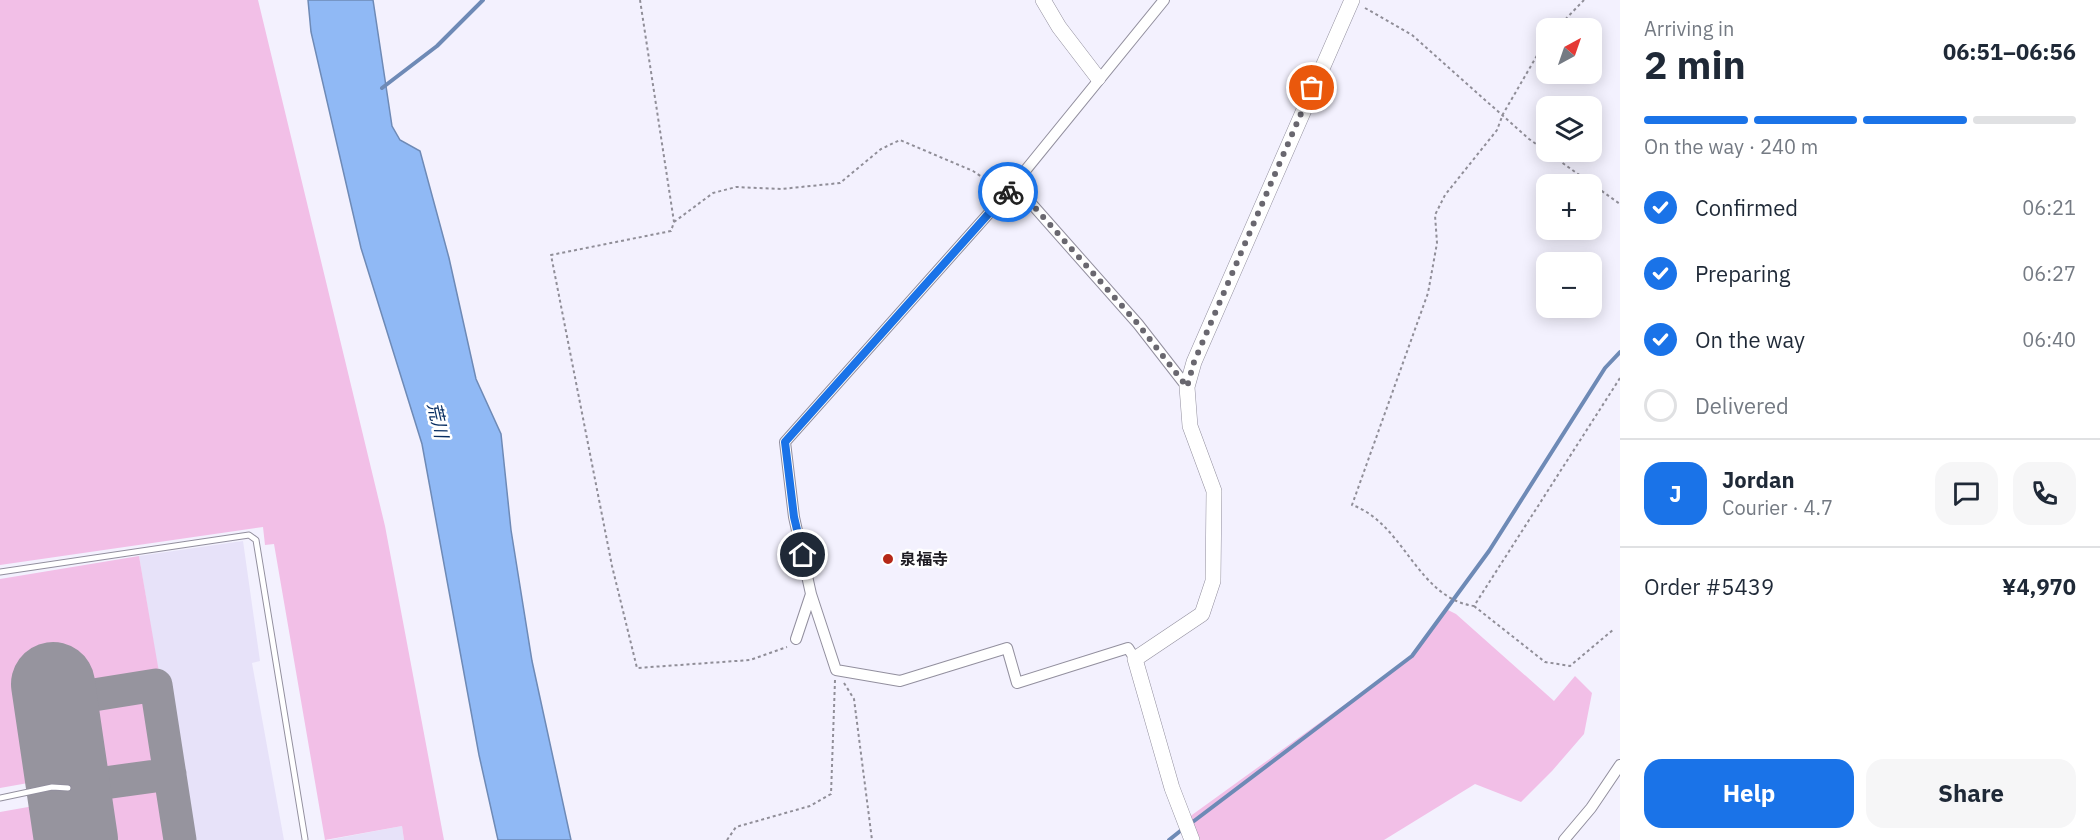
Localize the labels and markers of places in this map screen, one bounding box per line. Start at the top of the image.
pin [1286,62,1337,113]
pin [777,529,828,580]
place label: 泉福寺 [900,549,948,569]
marker: 泉福寺 [881,552,895,566]

